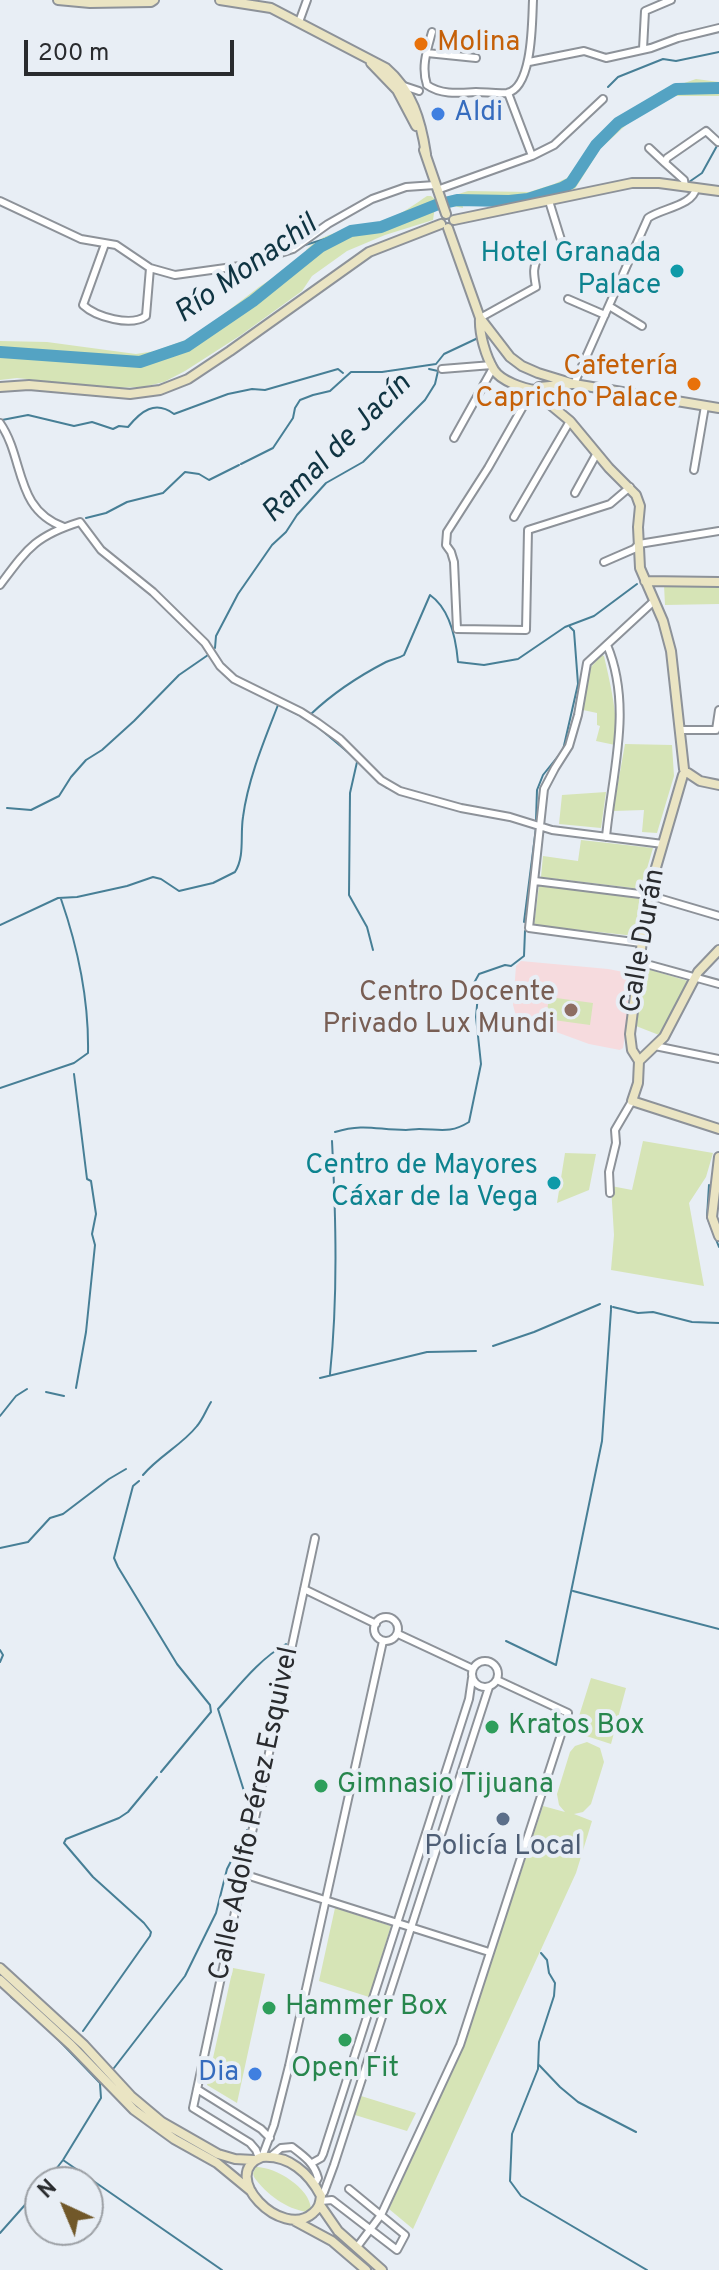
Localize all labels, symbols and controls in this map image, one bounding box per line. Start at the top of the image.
scale bar [28,24,238,74]
place label: Molina [437,27,520,61]
marker: Molina [412,35,430,53]
text: 200 m [38,39,109,69]
place label: Aldi [454,97,503,131]
marker: Aldi [429,105,447,123]
water label: Río Monachil [169,209,325,333]
place label: Hotel Granada Palace [481,238,661,304]
marker: Hotel Granada Palace [668,262,686,280]
place label: Cafetería Capricho Palace [475,351,678,417]
water label: Ramal de Jacín [256,368,420,532]
marker: Cafetería Capricho Palace [685,375,703,393]
street label: Calle Durán [616,866,674,1016]
place label: Centro Docente Privado Lux Mundi [322,977,555,1043]
marker: Centro Docente Privado Lux Mundi [562,1001,580,1019]
place label: Centro de Mayores Cáxar de la Vega [305,1150,538,1216]
marker: Centro de Mayores Cáxar de la Vega [545,1174,563,1192]
street label: Calle Adolfo Pérez Esquivel [204,1644,308,1984]
place label: Kratos Box [508,1710,645,1744]
marker: Kratos Box [483,1718,501,1736]
place label: Gimnasio Tijuana [337,1769,554,1803]
marker: Gimnasio Tijuana [312,1777,330,1795]
marker: Policía Local [494,1810,512,1828]
place label: Policía Local [424,1831,582,1865]
place label: Hammer Box [285,1991,448,2025]
marker: Hammer Box [260,1999,278,2017]
marker: Open Fit [336,2031,354,2049]
place label: Open Fit [291,2053,399,2087]
place label: Dia [198,2057,239,2091]
marker: Dia [246,2065,264,2083]
north arrow [24,2166,104,2246]
text: N [33,2175,63,2205]

